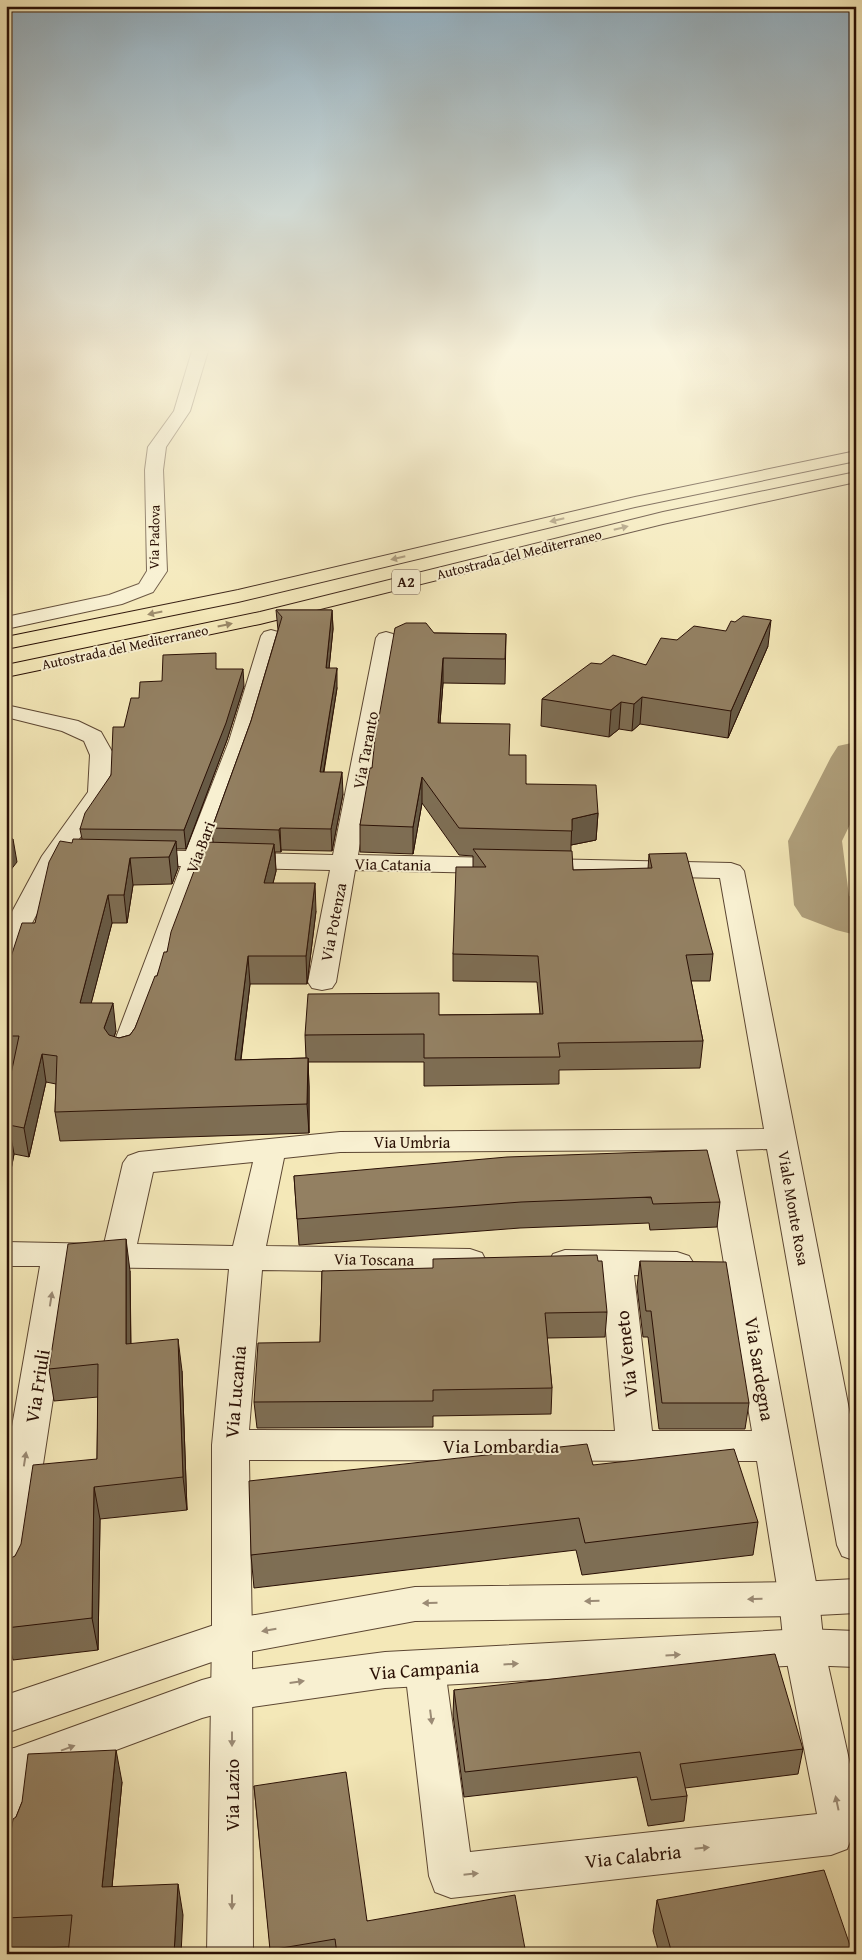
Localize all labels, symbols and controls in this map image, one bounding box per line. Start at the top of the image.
street label: Via Padova [143,504,165,569]
one-way arrow [549,516,564,524]
street label: Autostrada del Mediterraneo [434,524,604,584]
one-way arrow [613,524,628,532]
one-way arrow [391,554,406,562]
road number: A2 [392,570,420,594]
one-way arrow [146,610,162,618]
street label: Autostrada del Mediterraneo [40,620,210,674]
one-way arrow [218,621,234,629]
street label: Via Taranto [346,709,384,791]
street label: Via Bari [179,817,221,876]
street label: Via Catania [355,851,432,877]
street label: Via Potenza [314,880,352,963]
street label: Via Umbria [374,1130,451,1154]
street label: Viale Monte Rosa [772,1149,816,1268]
street label: Via Toscana [334,1246,415,1272]
one-way arrow [47,1290,55,1306]
street label: Via Veneto [608,1309,644,1399]
street label: Via Sardegna [738,1315,782,1423]
street label: Via Lucania [217,1345,253,1439]
street label: Via Friuli [17,1347,57,1425]
street label: Via Lombardia [443,1432,559,1460]
one-way arrow [21,1451,29,1467]
one-way arrow [746,1596,762,1604]
one-way arrow [584,1598,600,1606]
one-way arrow [421,1600,437,1608]
one-way arrow [261,1627,277,1635]
one-way arrow [666,1650,682,1658]
street label: Via Campania [368,1651,480,1687]
one-way arrow [503,1659,519,1667]
one-way arrow [290,1678,306,1686]
one-way arrow [427,1710,435,1726]
one-way arrow [228,1732,236,1748]
one-way arrow [61,1744,76,1751]
street label: Via Lazio [218,1759,246,1831]
one-way arrow [832,1795,840,1811]
street label: Via Calabria [584,1837,682,1875]
one-way arrow [694,1844,710,1852]
one-way arrow [463,1870,479,1878]
one-way arrow [228,1894,236,1910]

